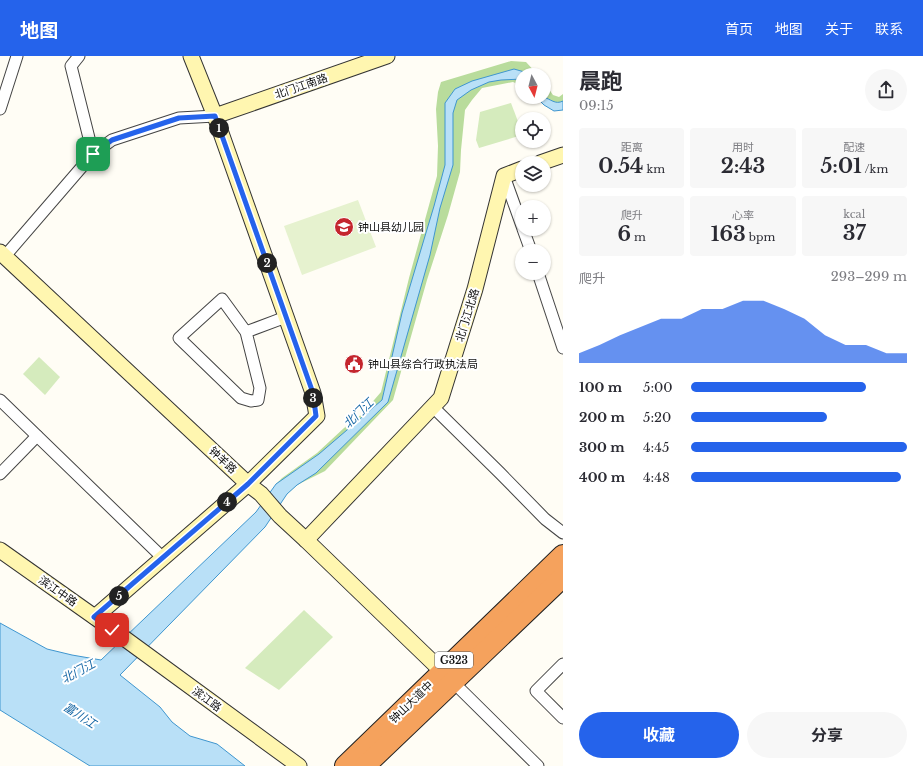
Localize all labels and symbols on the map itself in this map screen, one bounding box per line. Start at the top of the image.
north arrow [515,68,551,104]
street label: 北门江南路 [273,70,329,102]
pin: 1 [209,118,229,138]
pin [76,137,110,171]
school or university icon: 钟山县幼儿园 [333,216,355,238]
place label: 钟山县幼儿园 [358,220,424,234]
pin: 2 [257,253,277,273]
street label: 北门江北路 [452,287,482,343]
public building icon: 钟山县综合行政执法局 [343,353,365,375]
place label: 钟山县综合行政执法局 [368,357,478,371]
pin: 3 [303,388,323,408]
water label: 北门江 [340,394,378,431]
street label: 钟羊路 [206,444,240,476]
pin: 4 [217,492,237,512]
street label: 滨江中路 [36,573,80,609]
pin: 5 [109,586,129,606]
pin [95,613,129,647]
road number: G323 [435,652,473,668]
water label: 北门江 [59,655,99,686]
street label: 钟山大道中 [386,678,436,726]
street label: 滨江路 [190,684,224,714]
water label: 富川江 [61,699,101,732]

